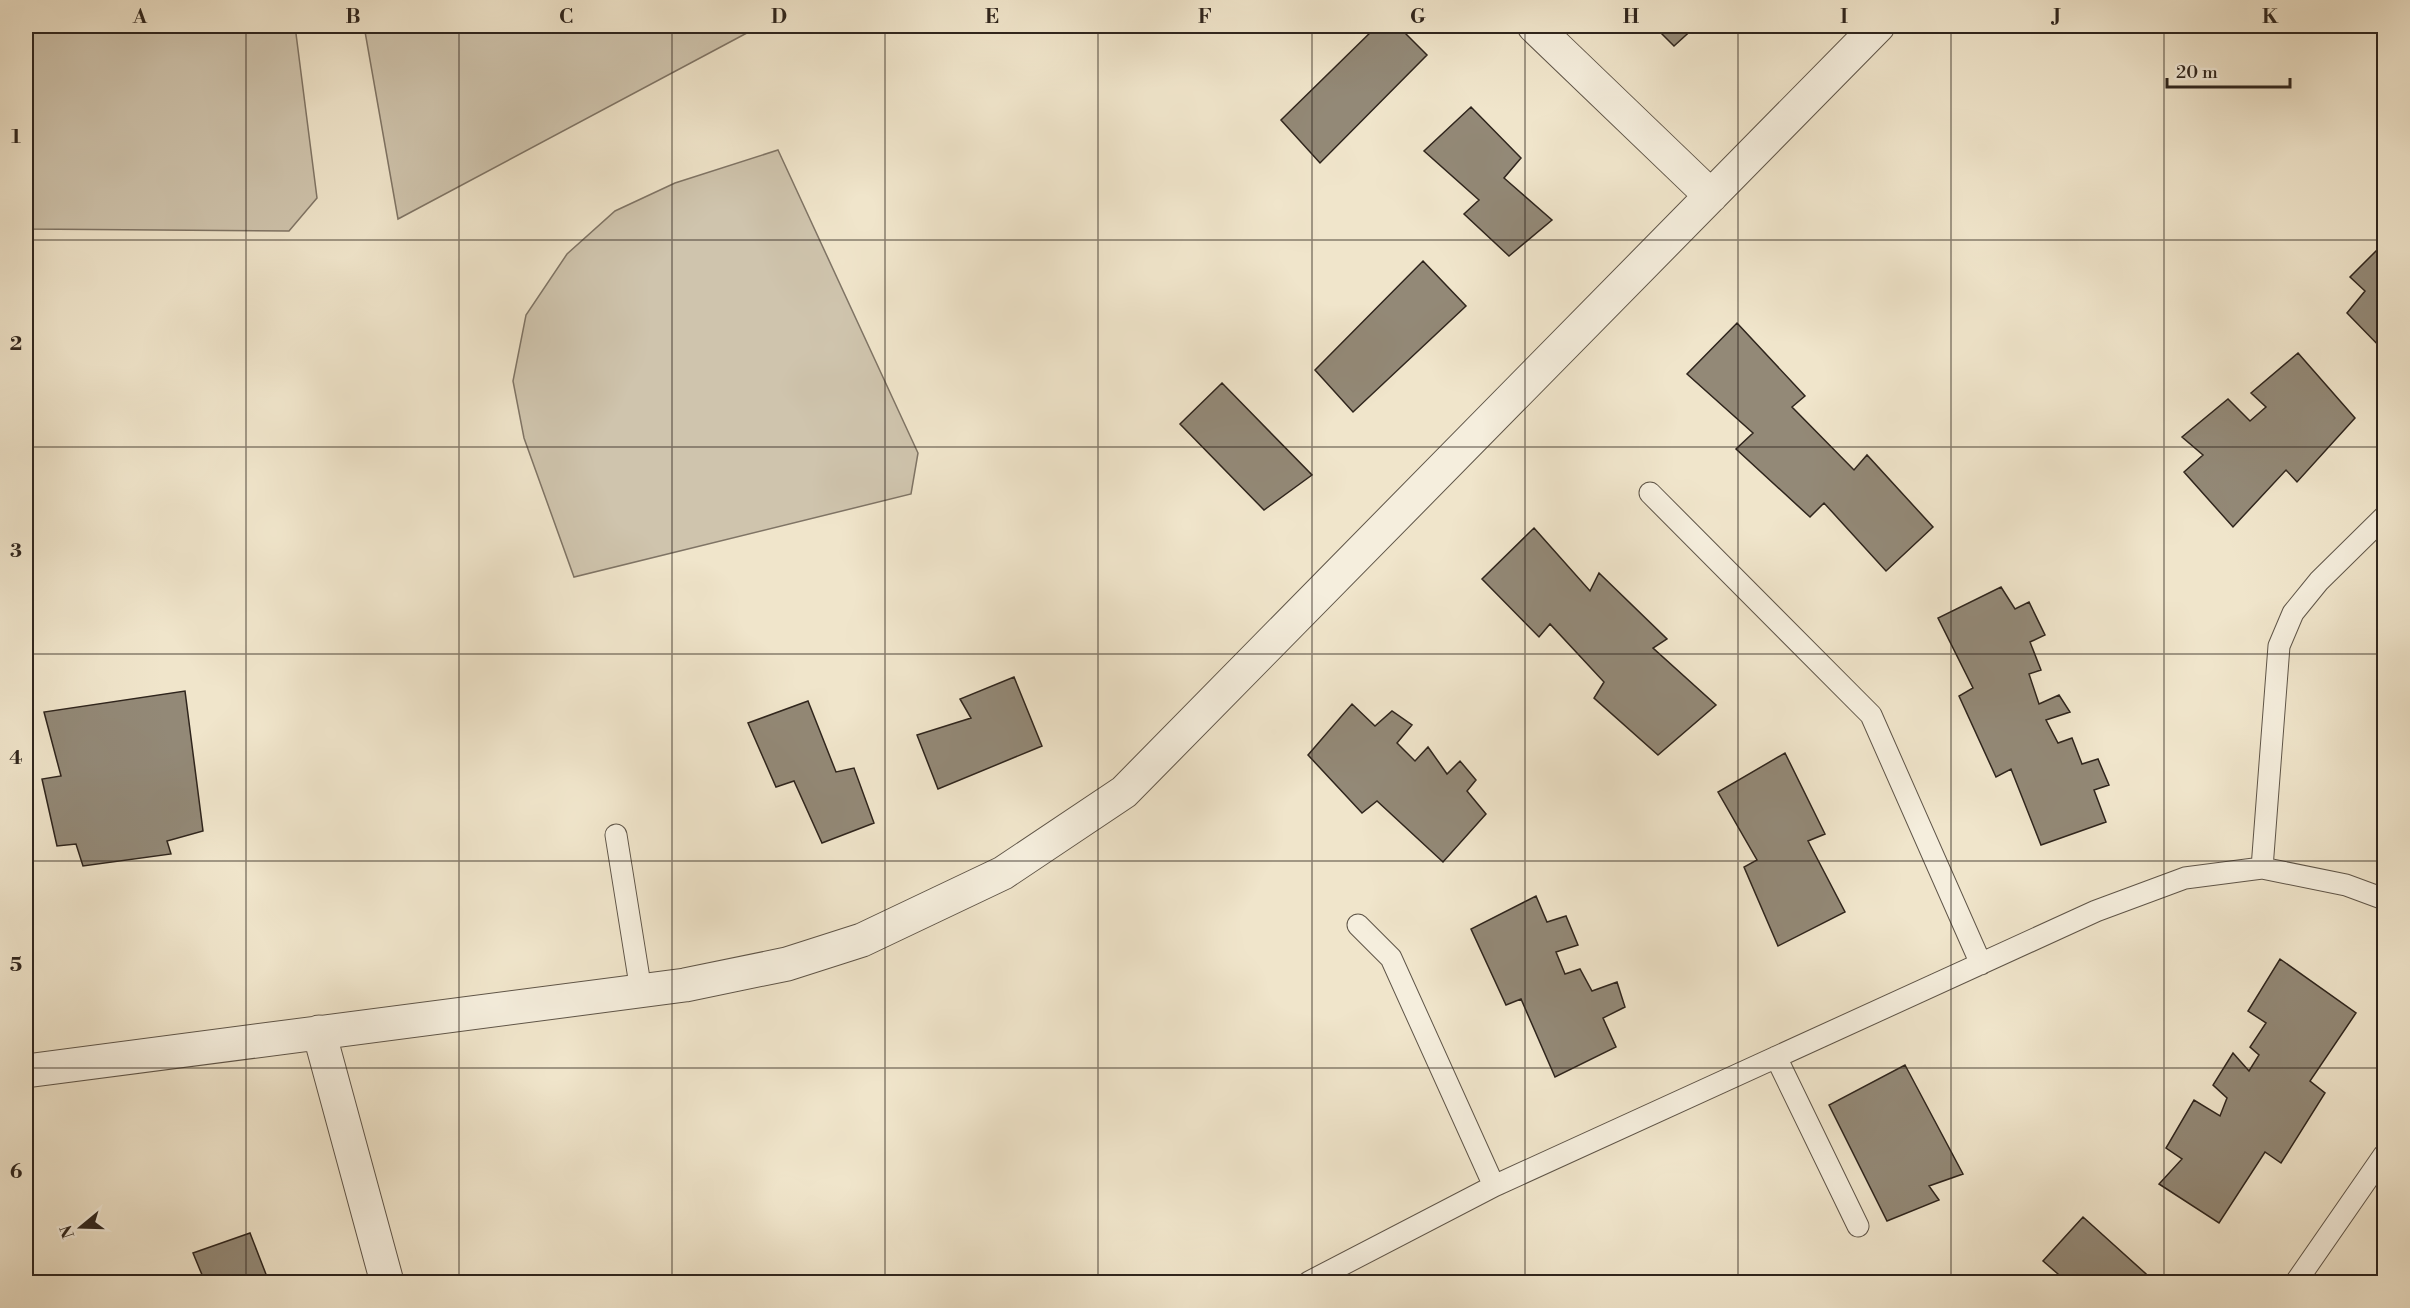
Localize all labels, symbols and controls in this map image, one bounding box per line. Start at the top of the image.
text: A [132,5,148,30]
text: B [345,5,361,30]
text: C [559,5,573,30]
text: D [771,5,787,30]
text: E [985,5,999,30]
text: F [1198,5,1212,30]
text: G [1410,5,1426,30]
text: H [1623,5,1640,30]
text: I [1840,5,1848,30]
text: J [2050,5,2061,30]
text: K [2262,5,2279,30]
scale bar [2167,51,2290,89]
text: 20 m [2176,61,2218,84]
text: 1 [11,125,21,150]
text: 2 [10,332,22,357]
text: 3 [10,539,22,564]
text: 4 [9,746,23,771]
text: 5 [10,953,22,978]
text: 6 [10,1160,23,1185]
north arrow [51,1197,111,1257]
text: N [56,1222,79,1241]

